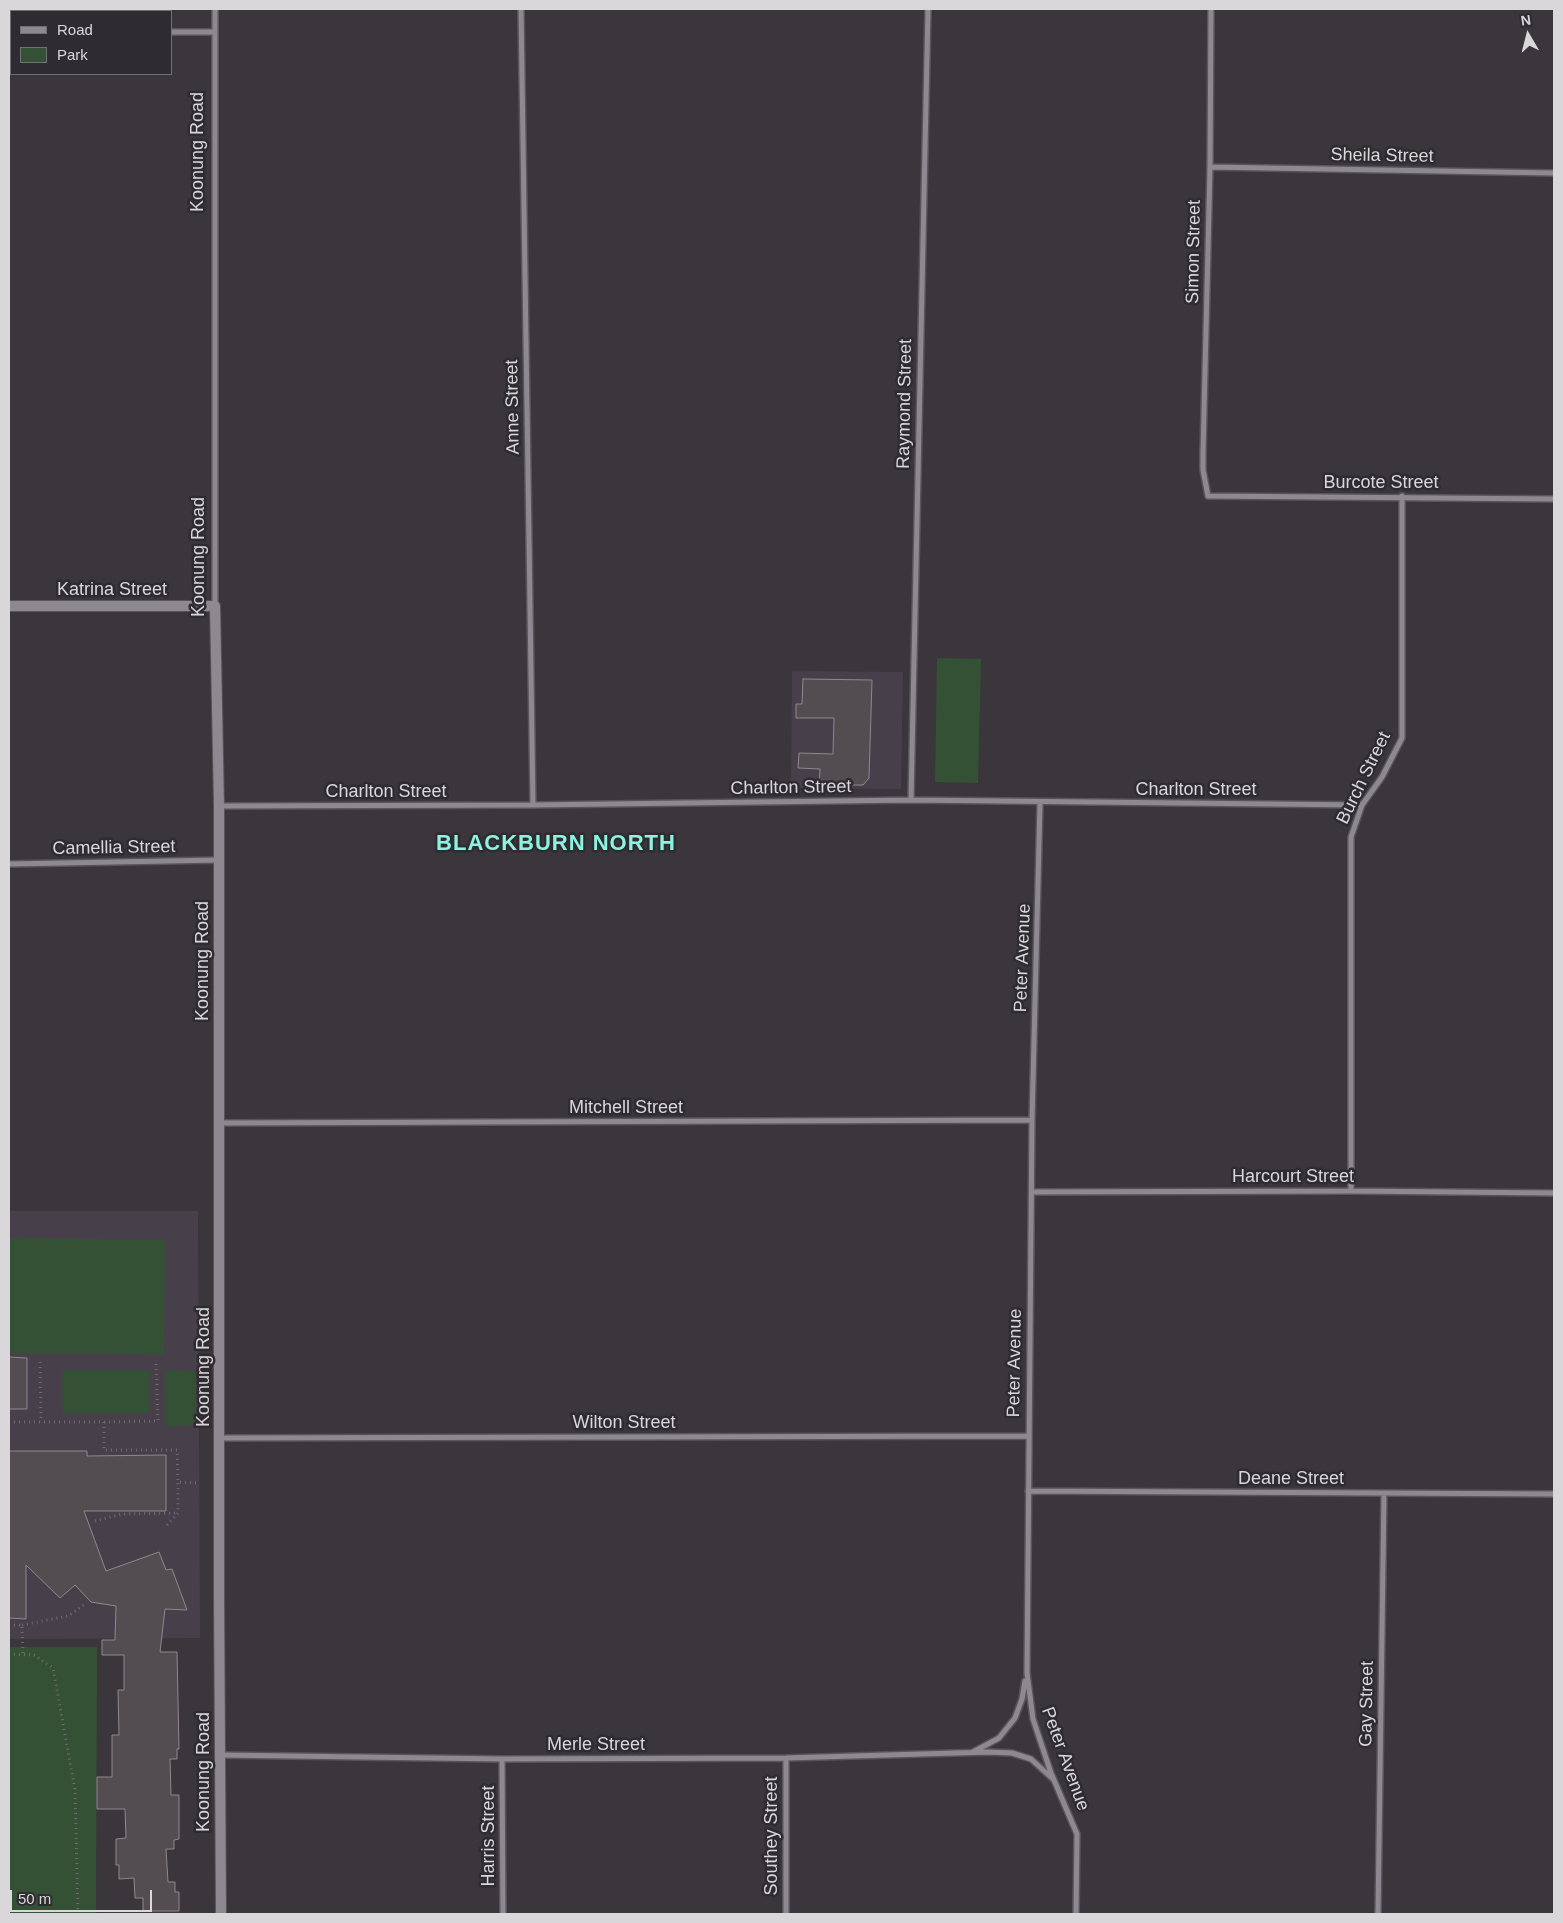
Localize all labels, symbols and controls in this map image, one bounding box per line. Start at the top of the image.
legend [10,10,172,75]
north arrow [1503,10,1553,60]
text: N [1520,12,1532,29]
text: Road [57,21,93,38]
text: Park [57,46,88,63]
street label: Koonung Road [187,92,209,212]
street label: Sheila Street [1330,144,1434,168]
street label: Simon Street [1182,200,1206,304]
street label: Raymond Street [893,339,917,469]
street label: Anne Street [501,359,525,455]
street label: Burcote Street [1323,472,1439,494]
street label: Koonung Road [188,497,210,617]
street label: Katrina Street [57,579,167,601]
street label: Burch Street [1332,728,1396,828]
street label: Charlton Street [730,776,852,800]
street label: Charlton Street [1135,779,1257,801]
street label: Charlton Street [325,781,447,803]
district label: BLACKBURN NORTH [434,831,678,857]
street label: Camellia Street [52,836,176,860]
street label: Koonung Road [192,901,214,1021]
street label: Peter Avenue [1010,903,1036,1013]
street label: Mitchell Street [569,1097,683,1119]
street label: Harcourt Street [1232,1166,1354,1188]
street label: Koonung Road [193,1307,215,1427]
street label: Peter Avenue [1003,1308,1027,1418]
street label: Wilton Street [572,1412,676,1434]
street label: Deane Street [1238,1468,1344,1490]
street label: Gay Street [1355,1661,1379,1747]
street label: Peter Avenue [1036,1704,1094,1814]
street label: Koonung Road [193,1712,215,1832]
street label: Merle Street [547,1734,645,1756]
street label: Southey Street [761,1776,783,1896]
street label: Harris Street [478,1785,500,1887]
scale bar [12,1880,155,1912]
text: 50 m [18,1890,51,1907]

